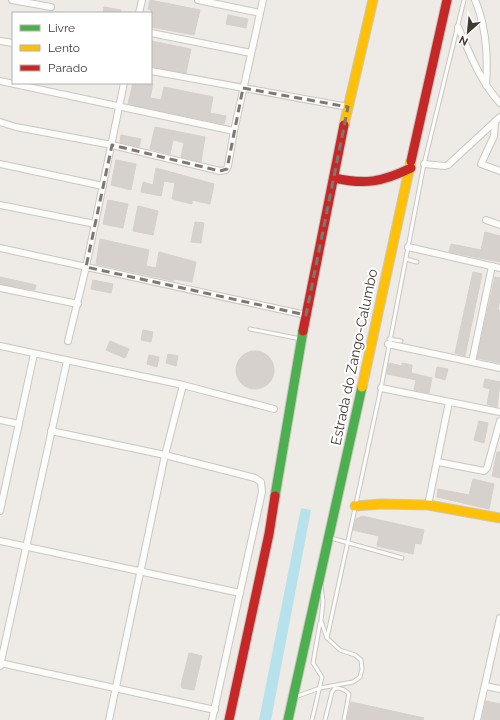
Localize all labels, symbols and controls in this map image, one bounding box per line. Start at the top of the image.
legend [12,12,152,84]
north arrow [448,12,488,52]
text: Livre [48,21,75,35]
text: N [457,33,470,48]
text: Lento [48,41,80,55]
text: Parado [48,61,87,75]
street label: Estrada do Zango-Calumbo [327,267,381,447]

